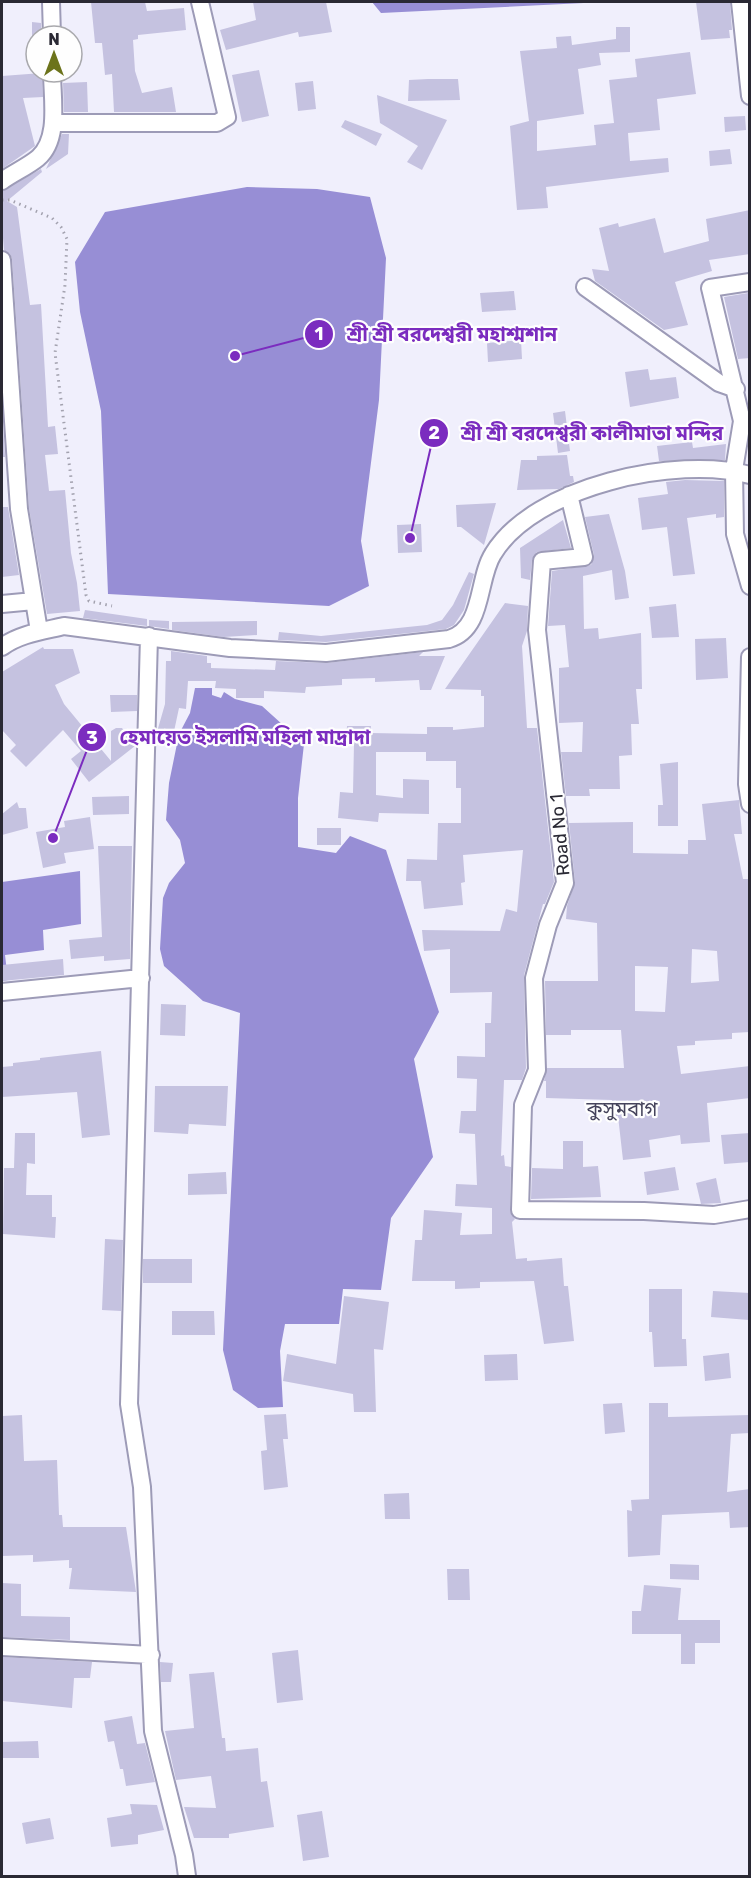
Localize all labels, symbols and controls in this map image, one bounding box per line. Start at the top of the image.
north arrow [24,24,84,84]
text: N [48,30,60,49]
callout: শ্রী শ্রী বরদেশ্বরী মহাশ্মশান [304,315,569,353]
text: শ্রী শ্রী বরদেশ্বরী মহাশ্মশান [346,322,558,346]
text: 1 [315,323,323,345]
callout: শ্রী শ্রী বরদেশ্বরী কালীমাতা মন্দির [419,414,736,452]
text: শ্রী শ্রী বরদেশ্বরী কালীমাতা মন্দির [460,421,724,445]
text: 2 [428,422,440,444]
callout: হেমায়েত ইসলামি মহিলা মাদ্রাদা [77,718,382,756]
text: হেমায়েত ইসলামি মহিলা মাদ্রাদা [120,725,371,749]
text: 3 [86,727,98,749]
street label: Road No 1 [545,793,575,877]
district label: কুসুমবাগ [586,1097,659,1121]

